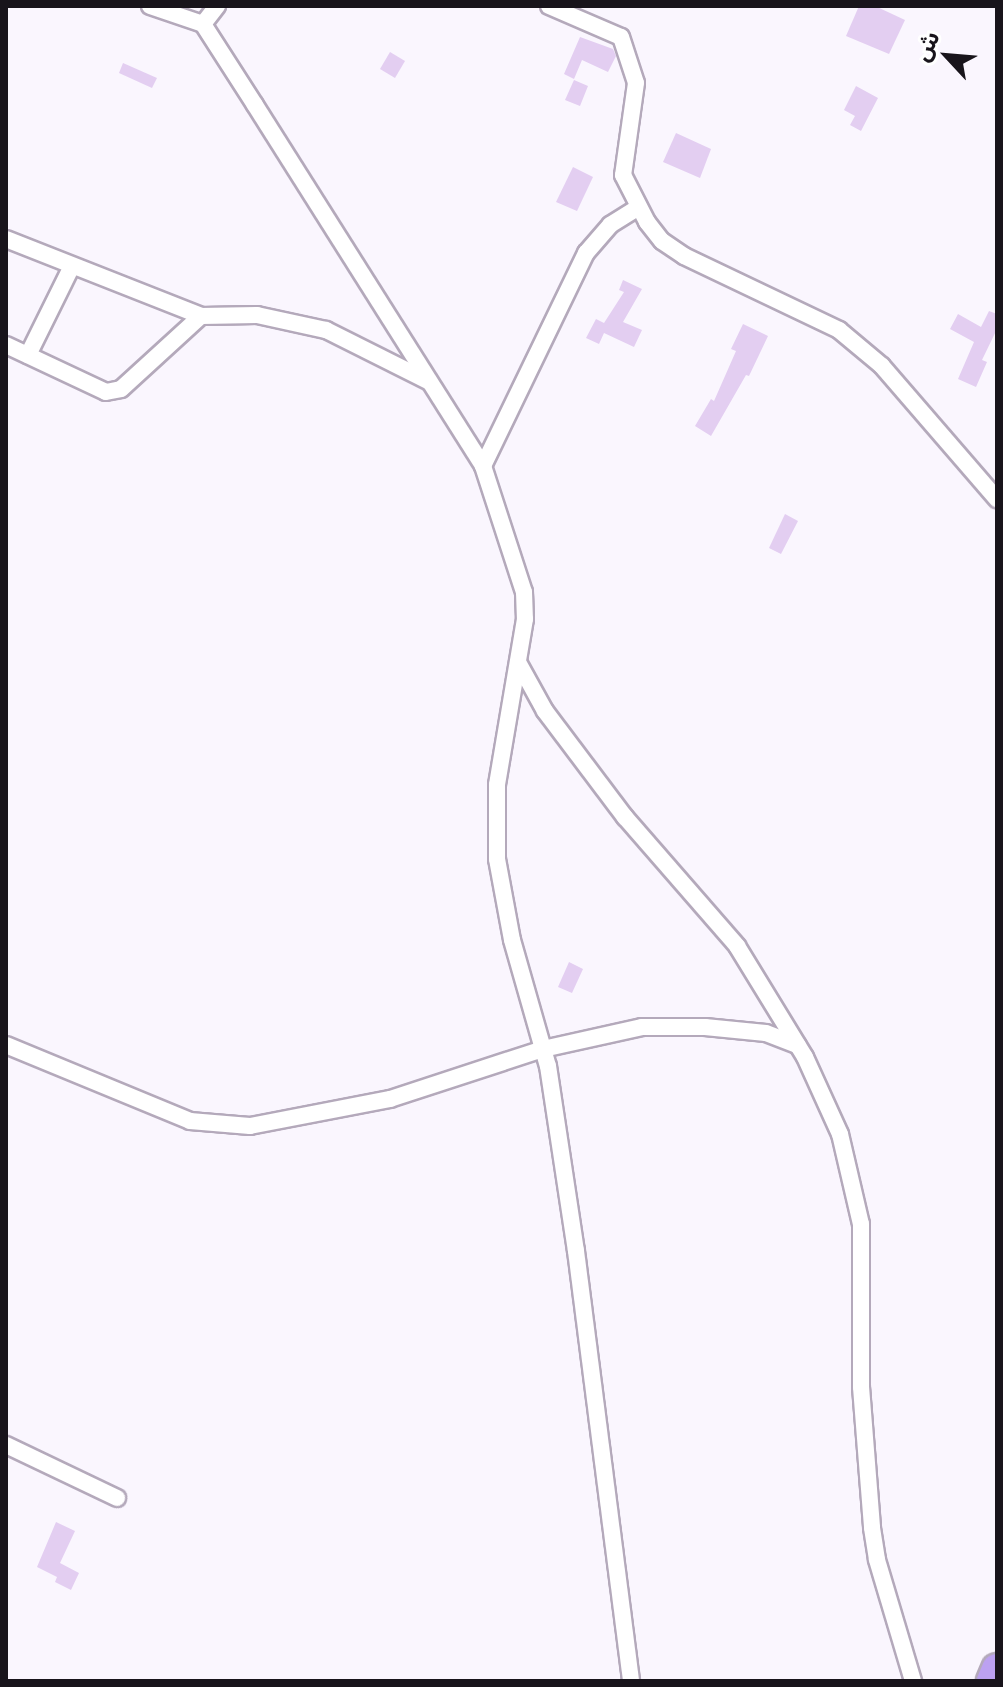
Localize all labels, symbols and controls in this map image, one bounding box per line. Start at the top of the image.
north arrow [907,16,987,96]
text: ش [905,25,946,66]

